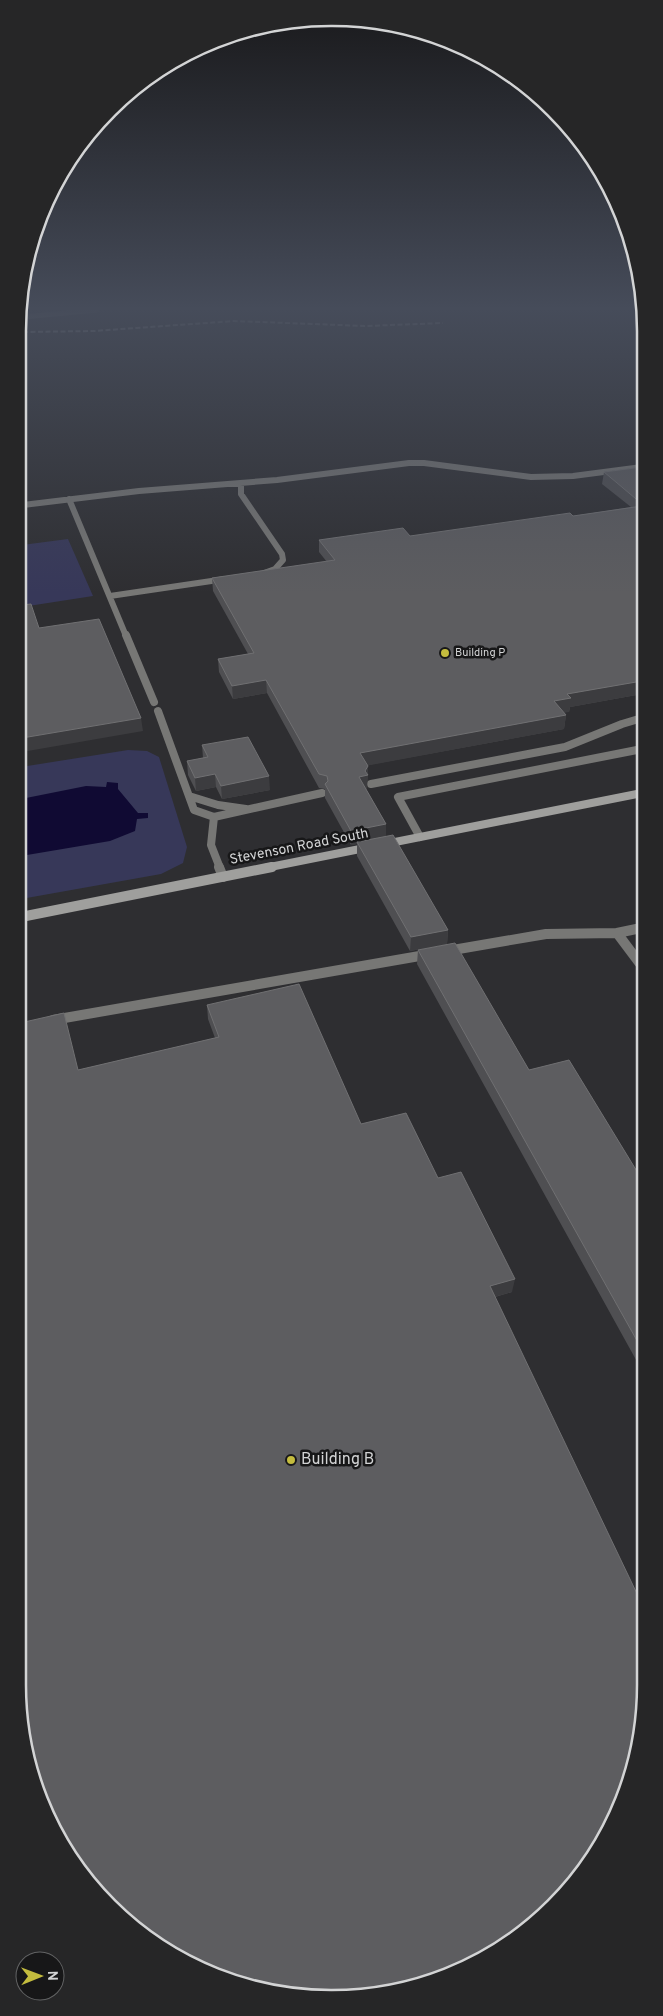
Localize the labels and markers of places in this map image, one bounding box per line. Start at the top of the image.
place label: Building P [455,646,505,660]
marker: Building P [439,647,451,659]
place label: Building B [301,1450,374,1470]
marker: Building B [285,1454,297,1466]

